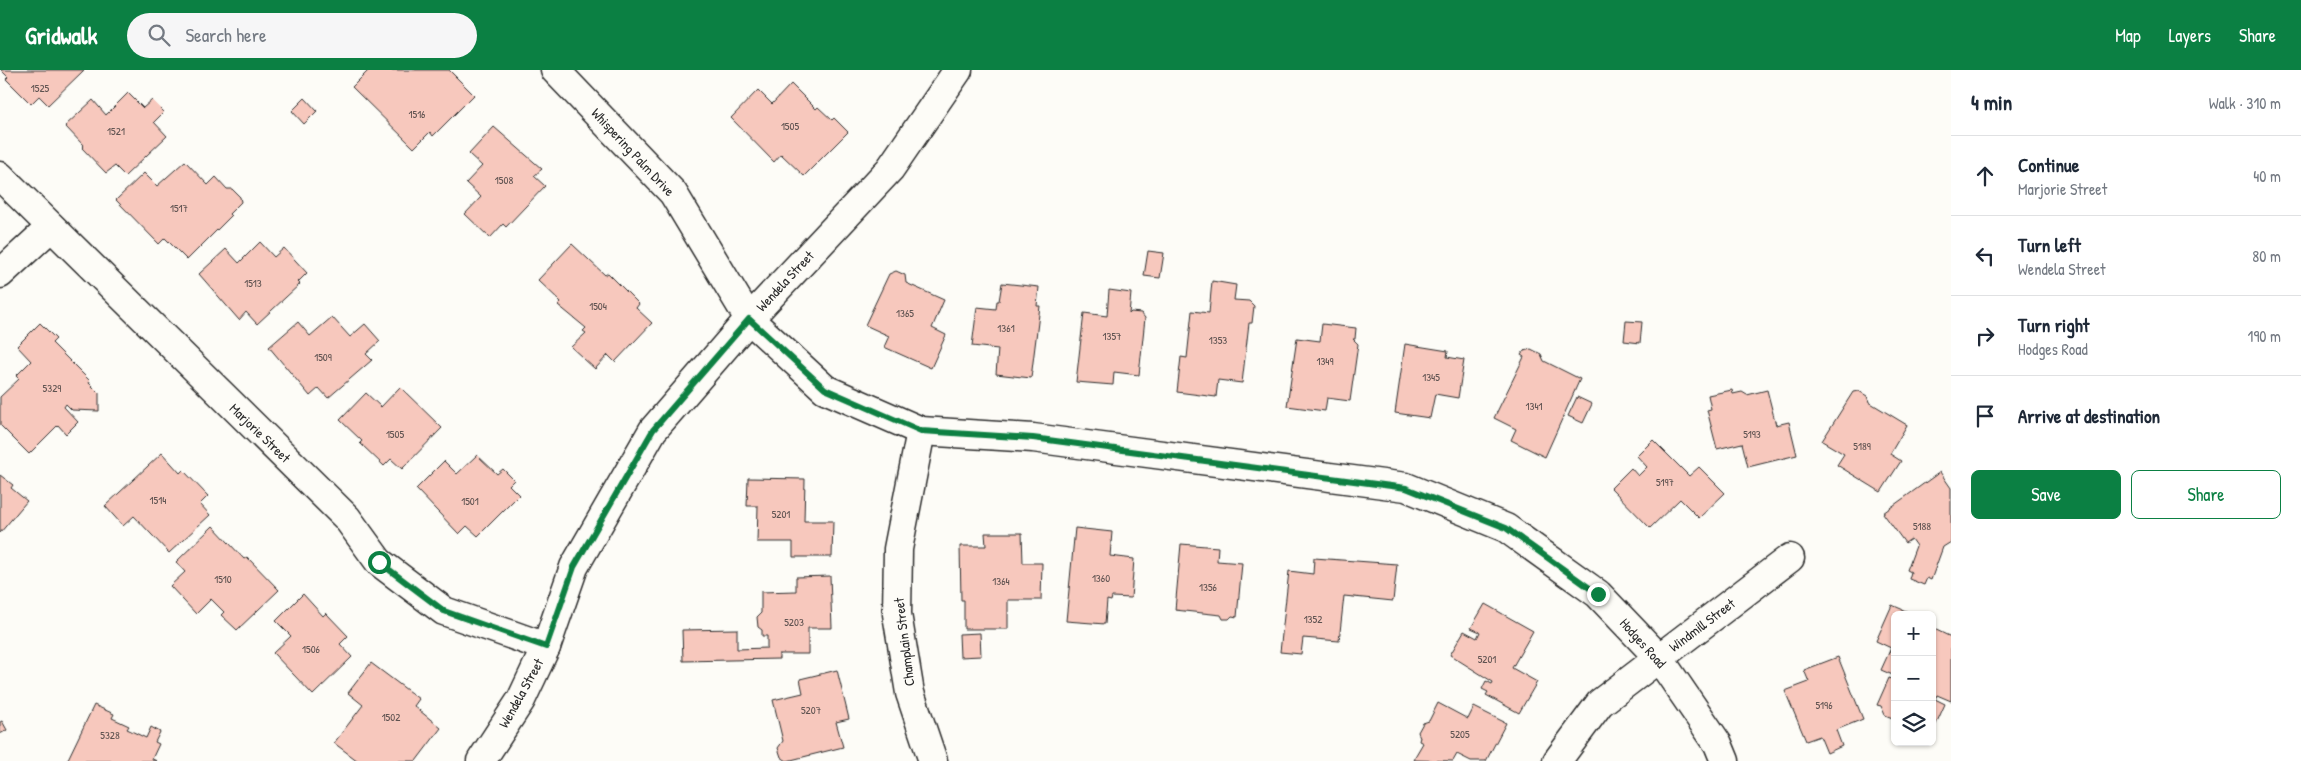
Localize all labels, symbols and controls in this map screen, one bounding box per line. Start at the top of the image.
search box [127,13,477,58]
text: Gridwalk [25,19,97,51]
icon: search [145,21,173,49]
text: Search here [185,22,267,48]
text: Map [2115,23,2141,48]
text: Layers [2169,23,2211,48]
text: Share [2239,23,2276,48]
house number: 1525 [31,81,50,95]
text: 4 min [1971,88,2012,117]
text: Walk · 310 m [2209,92,2281,114]
street label: Whispering Palm Drive [587,104,679,201]
house number: 1516 [408,107,426,121]
house number: 1505 [781,119,799,133]
house number: 1521 [107,124,125,138]
text: Continue [2018,152,2079,178]
icon: ahead [1971,162,1999,190]
text: 40 m [2253,165,2281,187]
house number: 1508 [495,173,513,187]
text: Marjorie Street [2018,178,2107,200]
house number: 1517 [170,201,188,215]
text: Turn left [2018,232,2081,258]
icon: left [1971,242,1999,270]
text: 80 m [2252,245,2281,267]
street label: Wendela Street [752,246,818,315]
text: Wendela Street [2018,258,2106,280]
house number: 1513 [244,276,262,290]
house number: 1504 [589,299,607,313]
house number: 1365 [896,306,914,320]
text: Turn right [2018,312,2089,338]
house number: 1361 [997,321,1015,335]
icon: right [1971,322,1999,350]
text: 190 m [2248,325,2281,347]
house number: 1357 [1102,329,1122,343]
house number: 1353 [1209,333,1227,347]
text: Hodges Road [2018,338,2088,360]
house number: 1509 [314,350,332,364]
house number: 1349 [1316,354,1334,368]
house number: 1345 [1422,370,1440,384]
house number: 5329 [43,381,61,395]
street label: Marjorie Street [225,399,295,467]
house number: 1341 [1525,399,1543,413]
icon: arrive [1971,402,1999,430]
text: Arrive at destination [2018,403,2160,429]
house number: 1505 [386,427,404,441]
house number: 5193 [1743,427,1761,441]
house number: 5189 [1853,439,1871,453]
button: Save [1971,470,2121,519]
button: Share [2131,470,2281,519]
house number: 5197 [1656,475,1674,489]
house number: 1514 [150,493,166,507]
house number: 1501 [461,494,479,508]
house number: 5201 [772,507,790,521]
house number: 5188 [1913,519,1931,533]
route start [368,551,391,574]
house number: 1360 [1092,571,1110,585]
house number: 1510 [214,572,232,586]
house number: 1364 [992,574,1010,588]
house number: 1356 [1199,580,1218,594]
route end [1587,583,1610,606]
street label: Windmill Street [1665,593,1739,656]
street label: Champlain Street [889,596,919,687]
map controls [1891,611,1936,746]
button: + [1891,611,1936,656]
house number: 1352 [1304,612,1322,626]
street label: Hodges Road [1615,614,1671,673]
house number: 5203 [784,615,804,629]
house number: 1506 [302,642,321,656]
house number: 5201 [1478,652,1496,666]
street label: Wendela Street [494,655,548,731]
button: − [1891,656,1936,701]
house number: 5196 [1815,698,1833,712]
button: layers [1891,701,1936,746]
house number: 5207 [801,703,821,717]
house number: 1502 [382,710,400,724]
house number: 5205 [1450,727,1470,741]
house number: 5328 [100,728,120,742]

